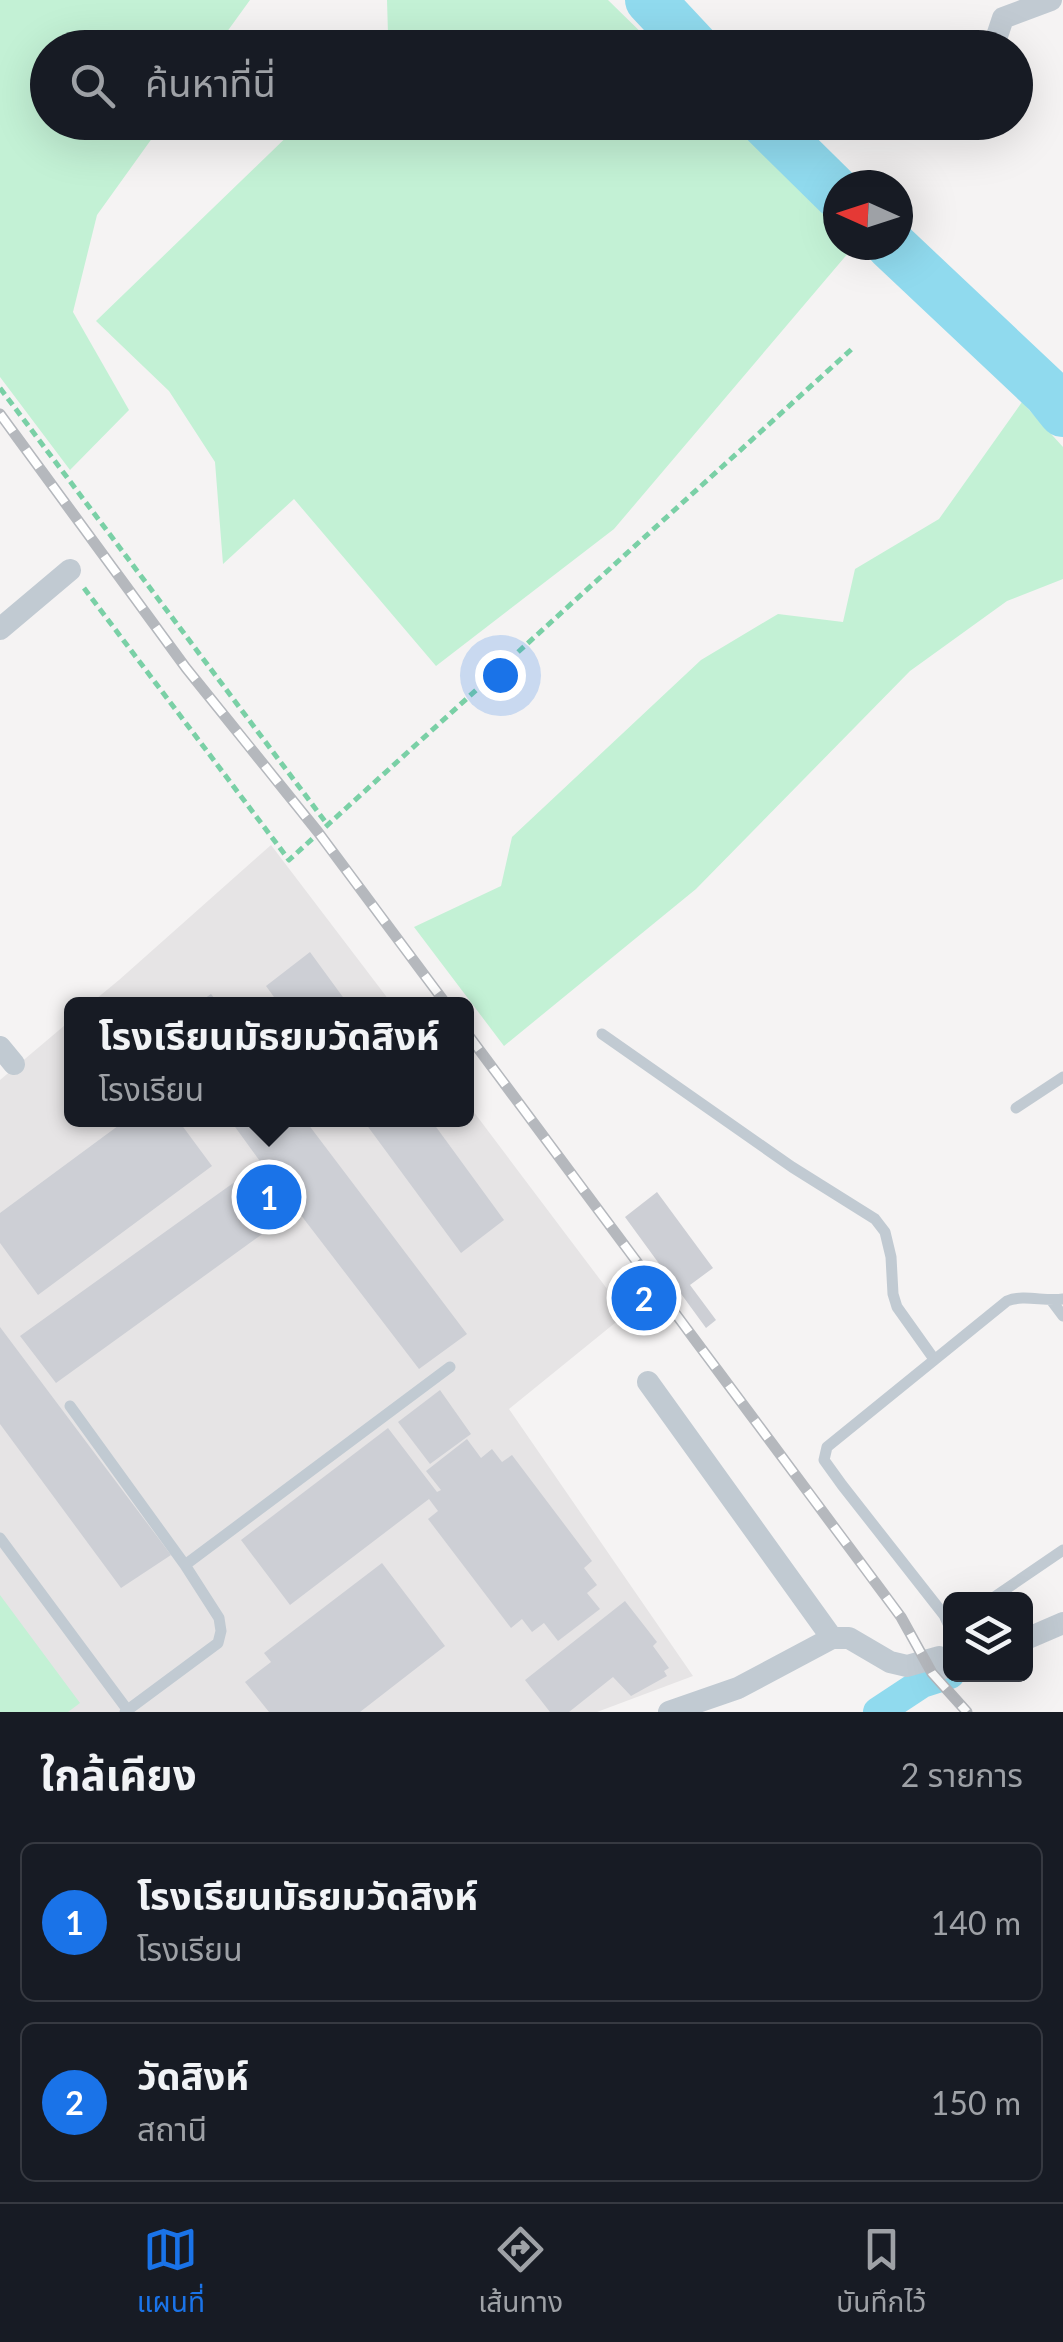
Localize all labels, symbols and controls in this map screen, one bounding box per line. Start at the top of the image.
search box [30,30,1033,140]
icon: search [65,58,120,113]
text: ค้นหาที่นี่ [145,59,276,105]
north arrow [823,170,913,260]
your location [475,650,526,701]
popup [64,997,474,1127]
text: โรงเรียนมัธยมวัดสิงห์ [99,1012,439,1058]
text: โรงเรียน [99,1069,204,1108]
pin: 1 [236,1160,302,1234]
pin: 2 [612,1260,676,1336]
map controls [943,1592,1033,1682]
button: layers [943,1592,1033,1682]
text: ใกล้เคียง [40,1749,197,1799]
text: 2 รายการ [901,1755,1023,1794]
text: โรงเรียนมัธยมวัดสิงห์ [137,1872,478,1918]
text: 1 [65,1903,84,1942]
text: 140 m [931,1903,1021,1942]
text: โรงเรียน [137,1929,243,1968]
text: วัดสิงห์ [137,2052,249,2098]
text: 2 [65,2083,84,2122]
text: 150 m [931,2083,1021,2122]
text: สถานี [137,2109,207,2148]
tab: แผนที่ [137,2222,205,2325]
tab: เส้นทาง [478,2222,563,2325]
tab: บันทึกไว้ [836,2222,926,2325]

